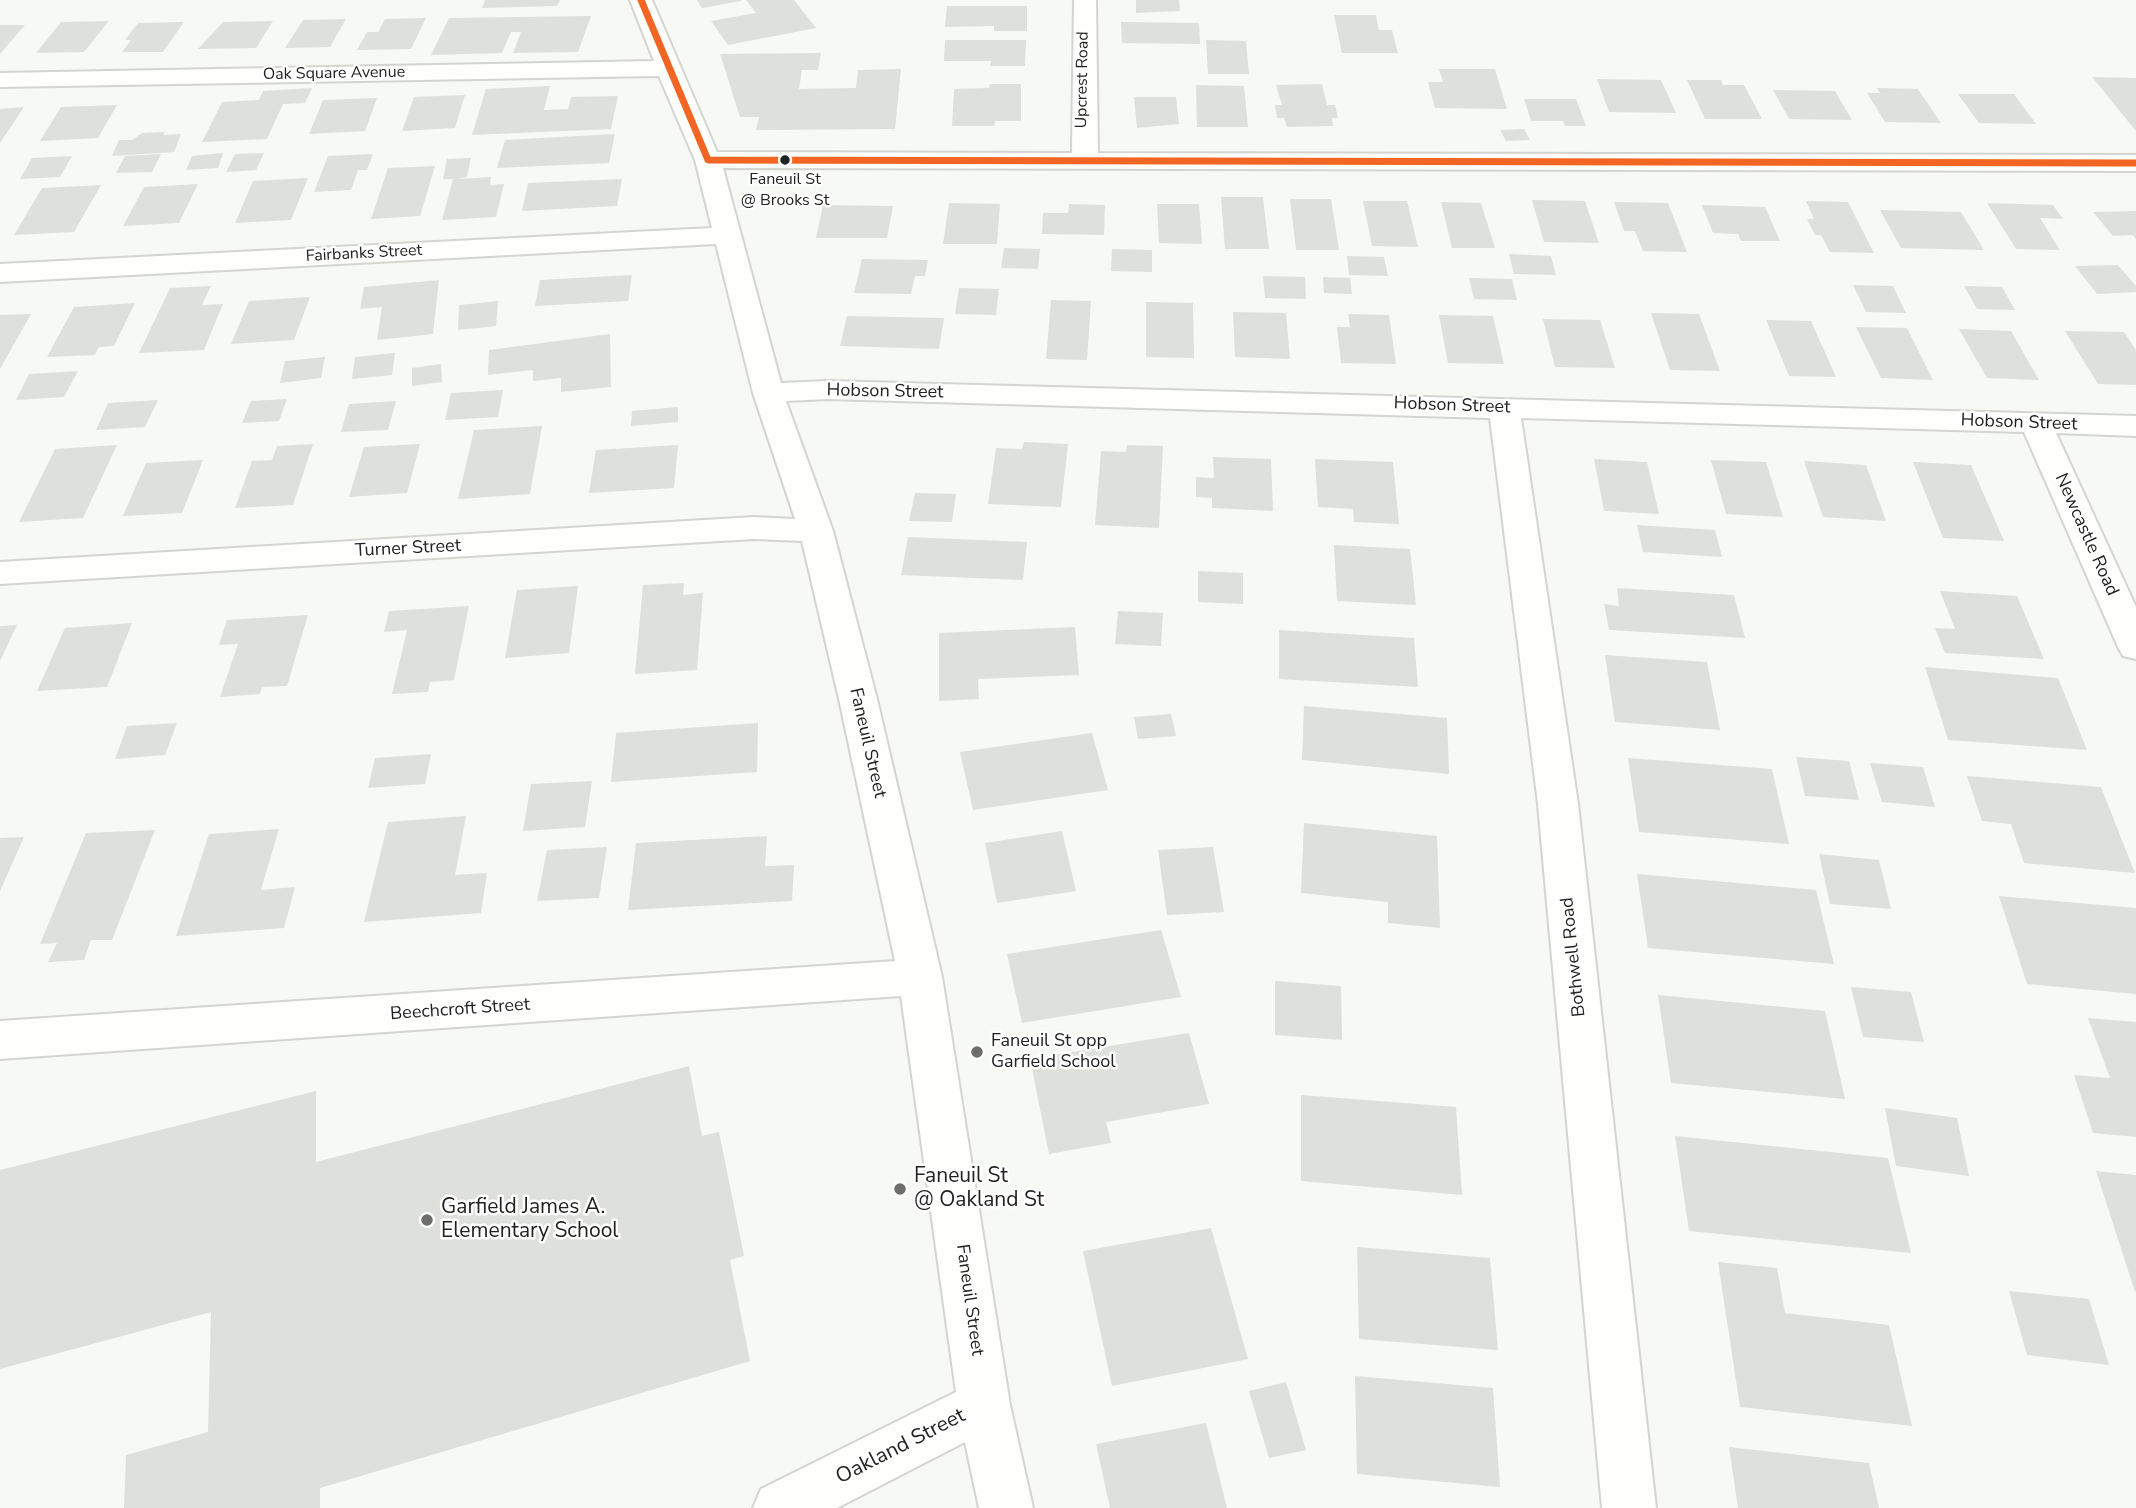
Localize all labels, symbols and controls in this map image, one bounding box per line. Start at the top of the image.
street label: Upcrest Road [1073,31,1093,129]
street label: Oak Square Avenue [263,63,405,85]
marker: Faneuil St @ Brooks St [778,153,792,167]
place label: Faneuil St @ Brooks St [741,170,829,208]
street label: Fairbanks Street [305,241,423,267]
street label: Hobson Street [826,380,944,404]
street label: Hobson Street [1393,393,1511,419]
street label: Hobson Street [1960,410,2078,436]
street label: Newcastle Road [2049,470,2123,600]
street label: Turner Street [354,535,462,563]
street label: Faneuil Street [844,686,890,800]
street label: Bothwell Road [1557,896,1591,1018]
street label: Beechcroft Street [389,994,531,1026]
place label: Faneuil St opp Garfield School [991,1031,1115,1074]
marker: Faneuil St opp Garfield School [969,1044,985,1060]
place label: Faneuil St @ Oakland St [914,1164,1044,1214]
marker: Faneuil St @ Oakland St [892,1181,908,1197]
place label: Garfield James A. Elementary School [441,1195,619,1245]
marker: Garfield James A. Elementary School [419,1212,435,1228]
street label: Faneuil Street [950,1243,988,1357]
street label: Oakland Street [832,1404,970,1490]

